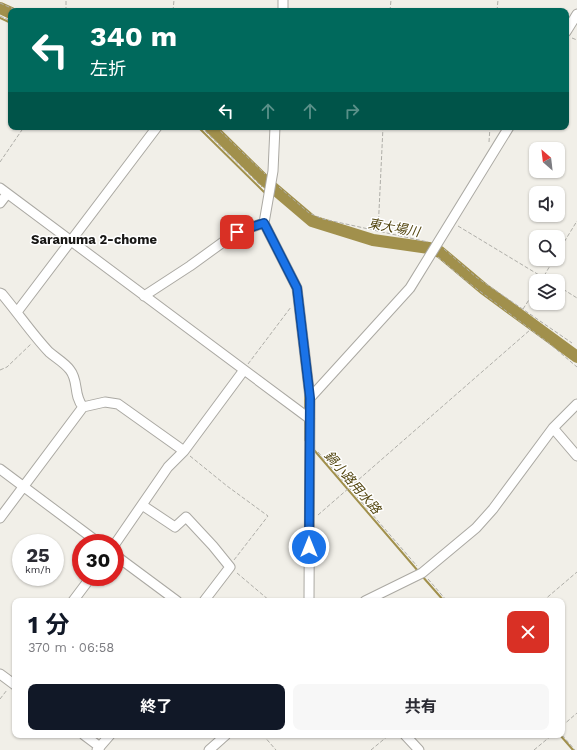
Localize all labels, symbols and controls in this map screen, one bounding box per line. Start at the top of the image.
text: 340 m [90,20,177,53]
icon: left [24,24,76,76]
text: 左折 [90,58,126,79]
icon: left [215,100,237,122]
icon: ahead [257,100,279,122]
icon: ahead [299,100,321,122]
icon: right [341,100,363,122]
north arrow [529,142,565,178]
map controls [529,142,565,310]
button: sound [529,186,565,222]
pin [220,215,254,249]
water label: 東大場川 [367,216,423,240]
icon: arrive [226,221,248,243]
button: search [529,230,565,266]
district label: Saranuma 2-chome [31,232,157,247]
button: layers [529,274,565,310]
water label: 鍋小路用水路 [321,448,385,517]
position arrow [288,526,330,568]
speed limit sign: 30 [72,534,124,586]
text: 25 [26,543,50,567]
text: km/h [25,564,51,575]
text: 1 分 [28,611,69,639]
button: close [507,611,549,653]
text: 370 m · 06:58 [28,640,114,655]
button: 終了 [28,684,285,730]
button: 共有 [293,684,549,730]

